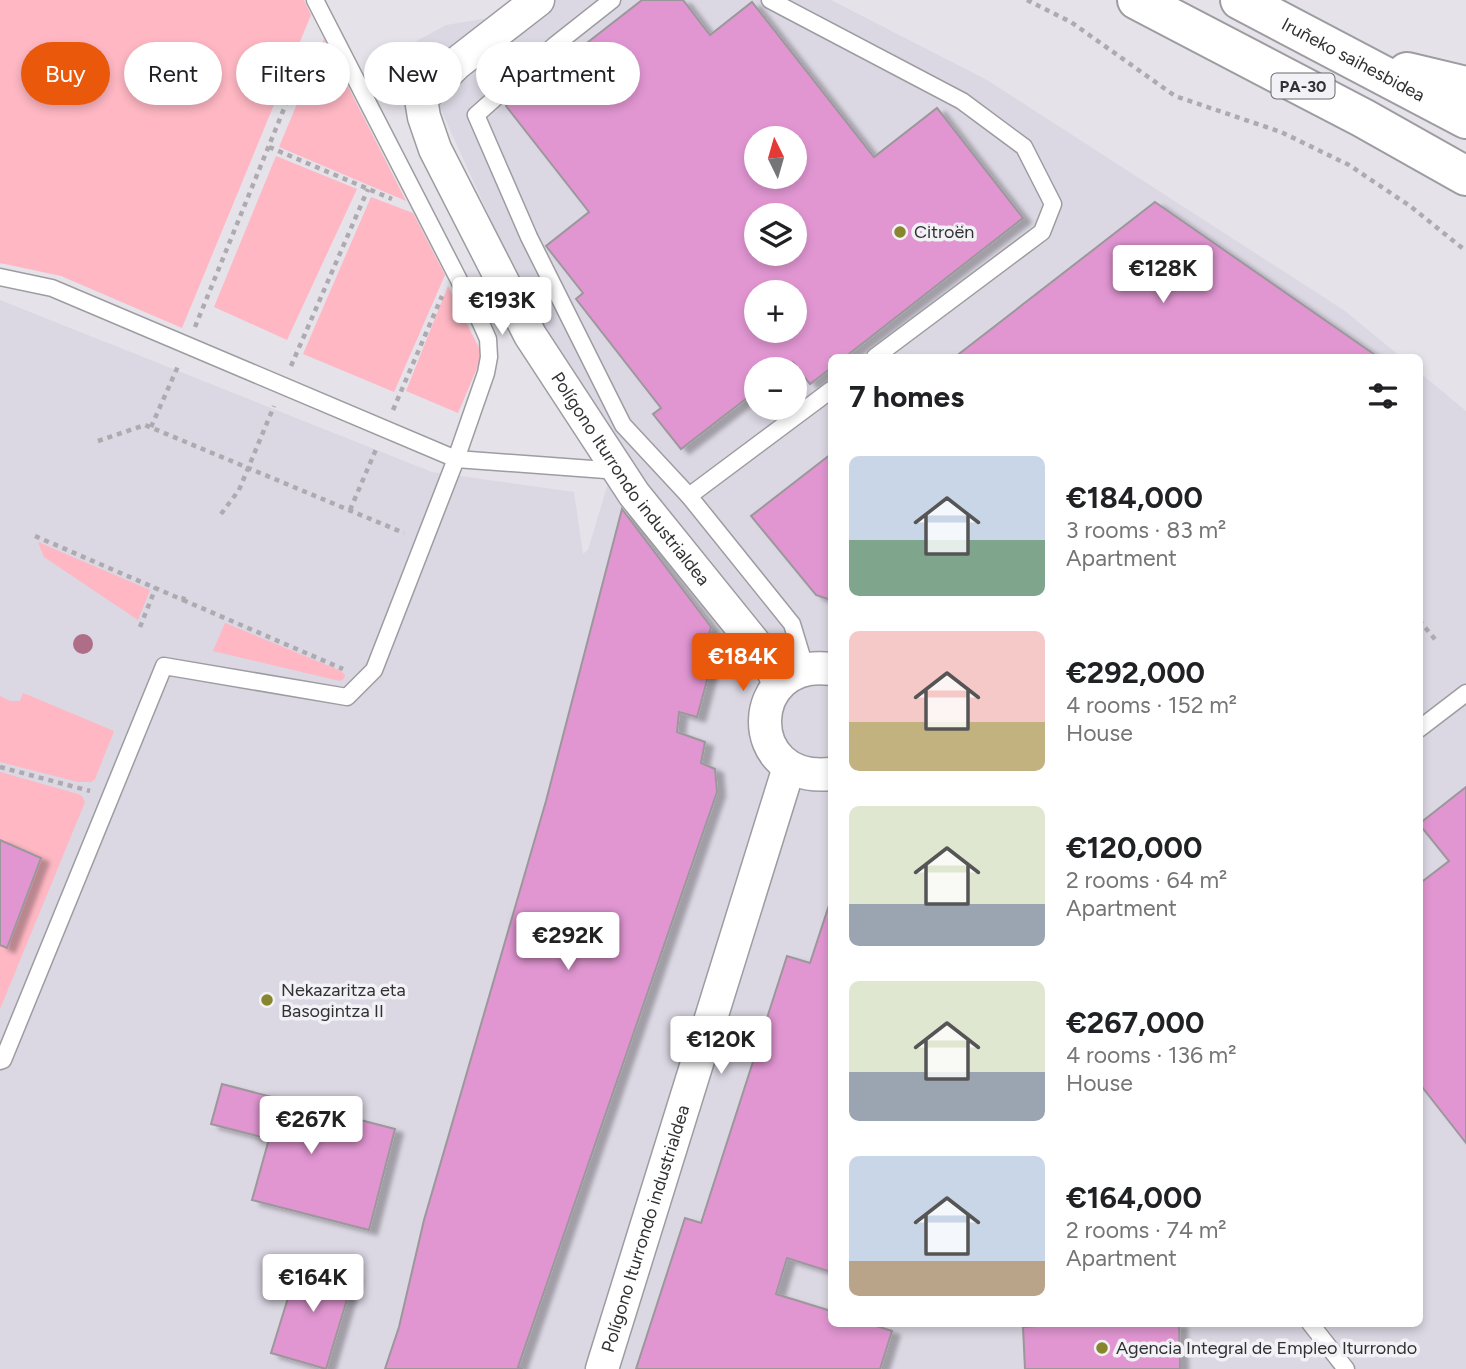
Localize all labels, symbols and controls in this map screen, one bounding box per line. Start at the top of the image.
street label: Iruñeko saihesbidea [1278,13,1429,106]
chip: Buy [21,42,110,105]
chip: Rent [124,42,222,105]
chip: Filters [236,42,350,105]
chip: New [364,42,462,105]
chip: Apartment [476,42,640,105]
road number: PA-30 [1272,74,1334,99]
north arrow [744,126,807,189]
map controls [744,126,807,420]
button: layers [744,203,807,266]
place label: Citroën [914,221,974,243]
marker: Citroën [892,224,908,240]
pin: €128K [1114,246,1212,305]
text: €128K [1129,254,1197,282]
pin: €193K [453,278,551,337]
button: + [744,280,807,343]
text: €193K [468,286,536,314]
button: − [744,357,807,420]
street label: Polígono Iturrondo industrialdea [546,368,714,590]
icon: filters [1364,377,1402,415]
text: 7 homes [849,378,964,415]
text: €184,000 [1066,479,1203,516]
icon: home [905,484,989,568]
text: 3 rooms · 83 m² [1066,516,1226,544]
text: Apartment [1066,544,1177,572]
pin: €184K [694,634,792,693]
text: €184K [708,642,778,670]
text: €292,000 [1066,654,1205,691]
icon: home [905,659,989,743]
text: 4 rooms · 152 m² [1066,691,1237,719]
text: House [1066,719,1133,747]
text: €120,000 [1066,829,1202,866]
icon: home [905,834,989,918]
text: 2 rooms · 64 m² [1066,866,1227,894]
text: Apartment [1066,894,1177,922]
pin: €292K [519,912,617,972]
text: €292K [532,921,604,949]
place label: Nekazaritza eta Basogintza II [281,979,406,1022]
marker: Nekazaritza eta Basogintza II [259,992,275,1008]
text: €267,000 [1066,1004,1204,1041]
icon: home [905,1009,989,1093]
pin: €120K [672,1016,770,1076]
text: €120K [686,1025,756,1053]
text: 4 rooms · 136 m² [1066,1041,1237,1069]
text: House [1066,1069,1133,1097]
pin: €267K [262,1096,360,1156]
street label: Polígono Iturrondo industrialdea [597,1102,694,1355]
text: €267K [276,1105,346,1133]
text: €164,000 [1066,1179,1202,1216]
icon: home [905,1184,989,1268]
text: 2 rooms · 74 m² [1066,1216,1227,1244]
text: Apartment [1066,1244,1177,1272]
pin: €164K [264,1254,362,1314]
text: €164K [279,1263,347,1291]
place label: Agencia Integral de Empleo Iturrondo [1116,1337,1417,1359]
marker: Agencia Integral de Empleo Iturrondo [1094,1340,1110,1356]

